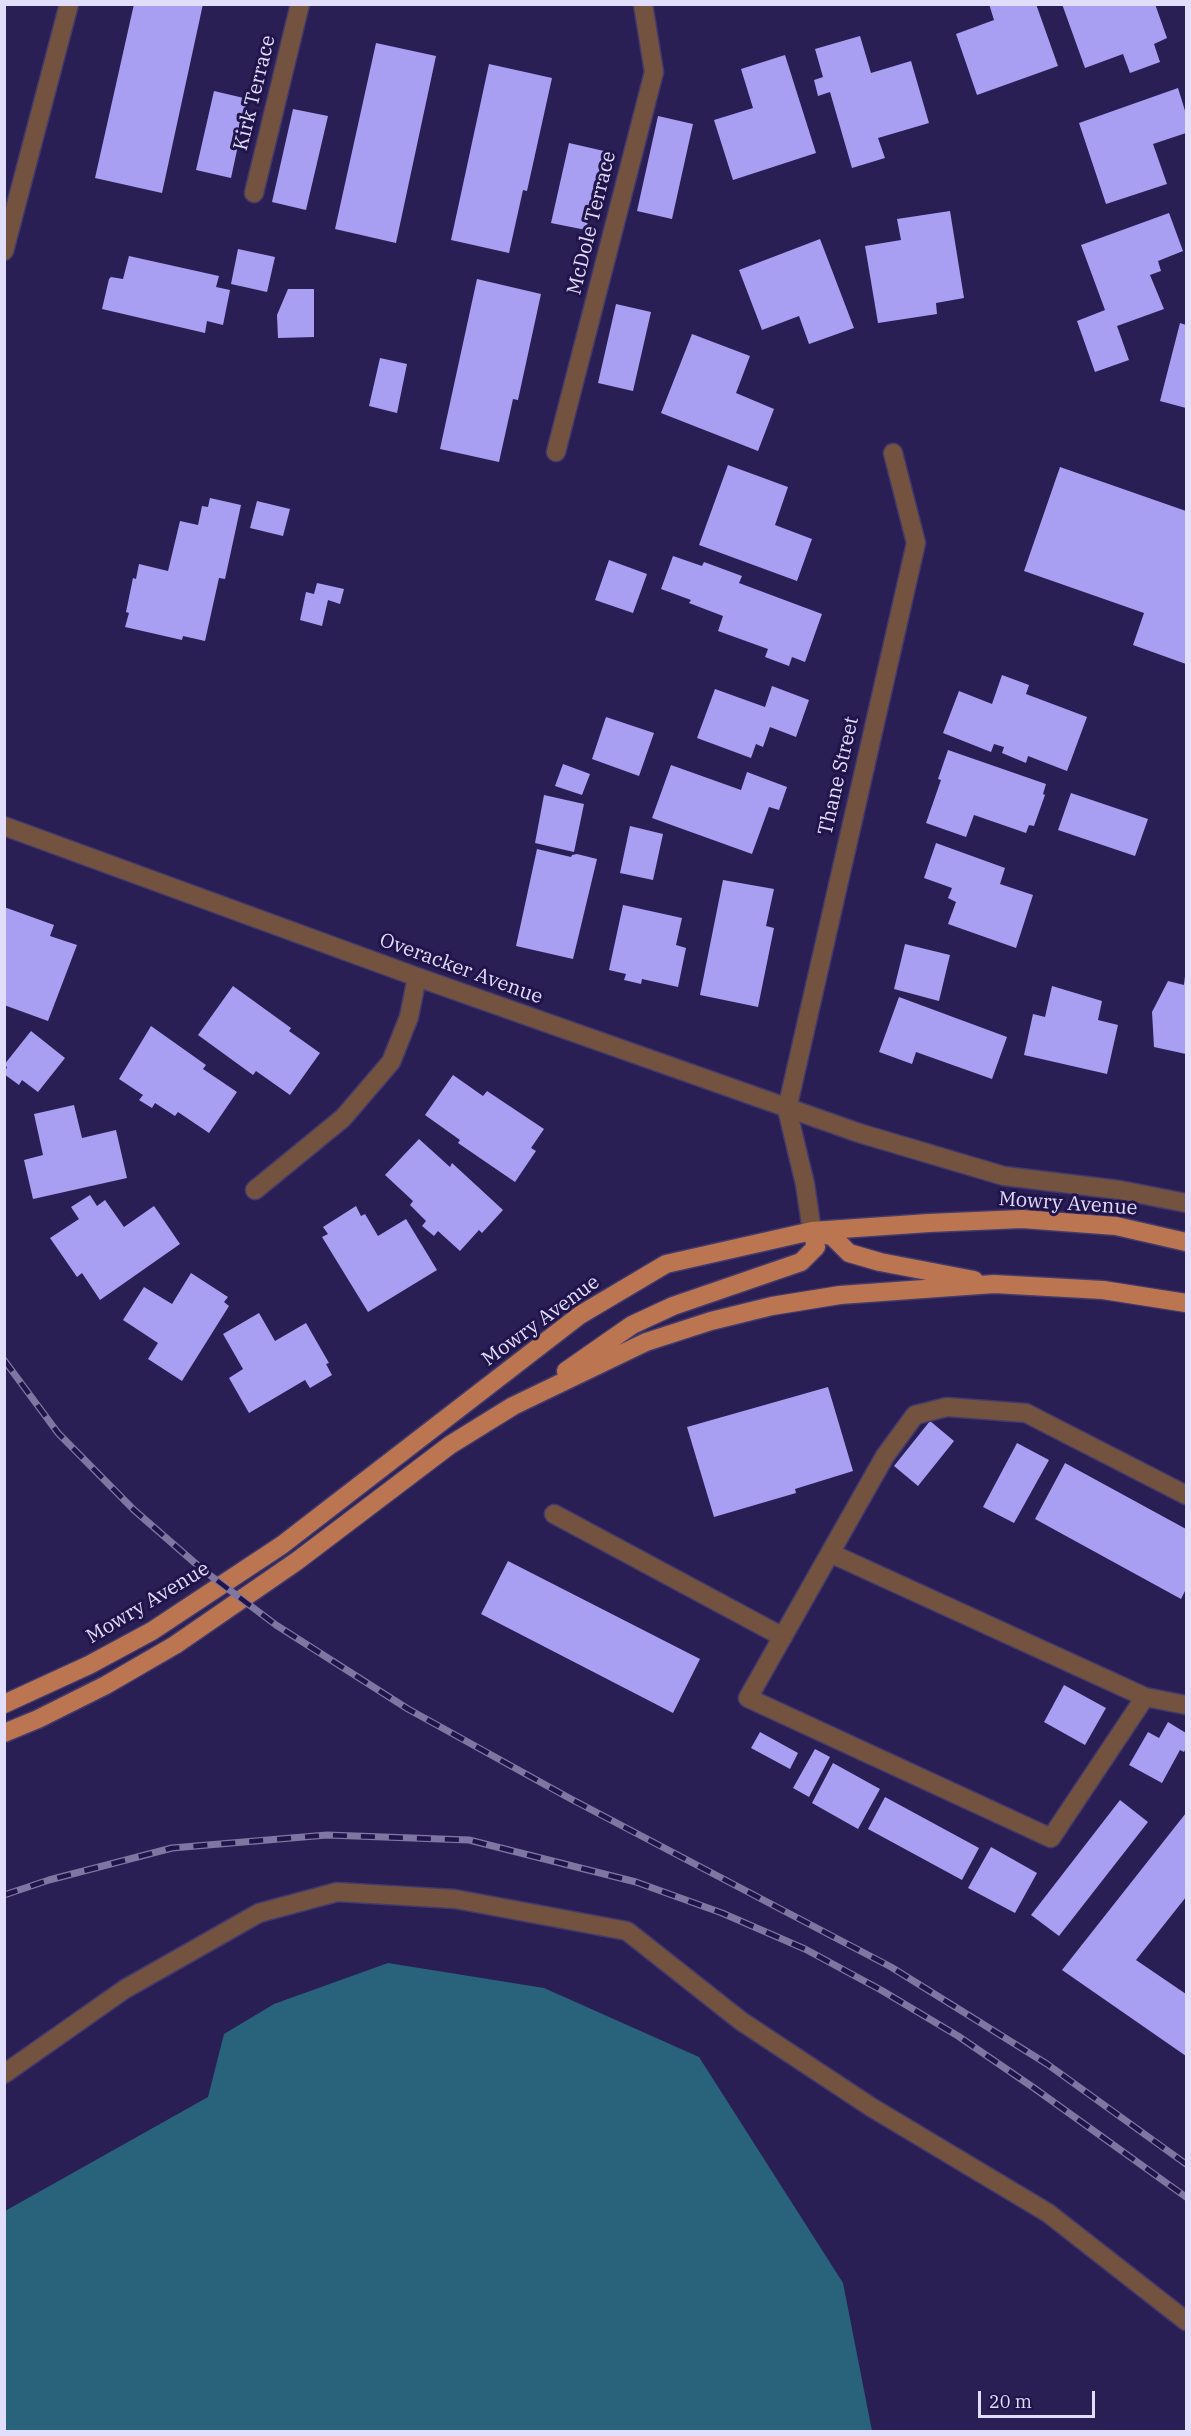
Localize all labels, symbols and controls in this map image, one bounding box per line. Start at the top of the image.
street label: Kirk Terrace [229,33,281,153]
street label: McDole Terrace [563,149,621,297]
street label: Thane Street [814,714,864,838]
street label: Overacker Avenue [376,928,546,1010]
street label: Mowry Avenue [998,1187,1138,1221]
street label: Mowry Avenue [478,1270,604,1372]
street label: Mowry Avenue [82,1557,214,1649]
scale bar [981,2379,1098,2417]
text: 20 m [989,2390,1032,2413]

